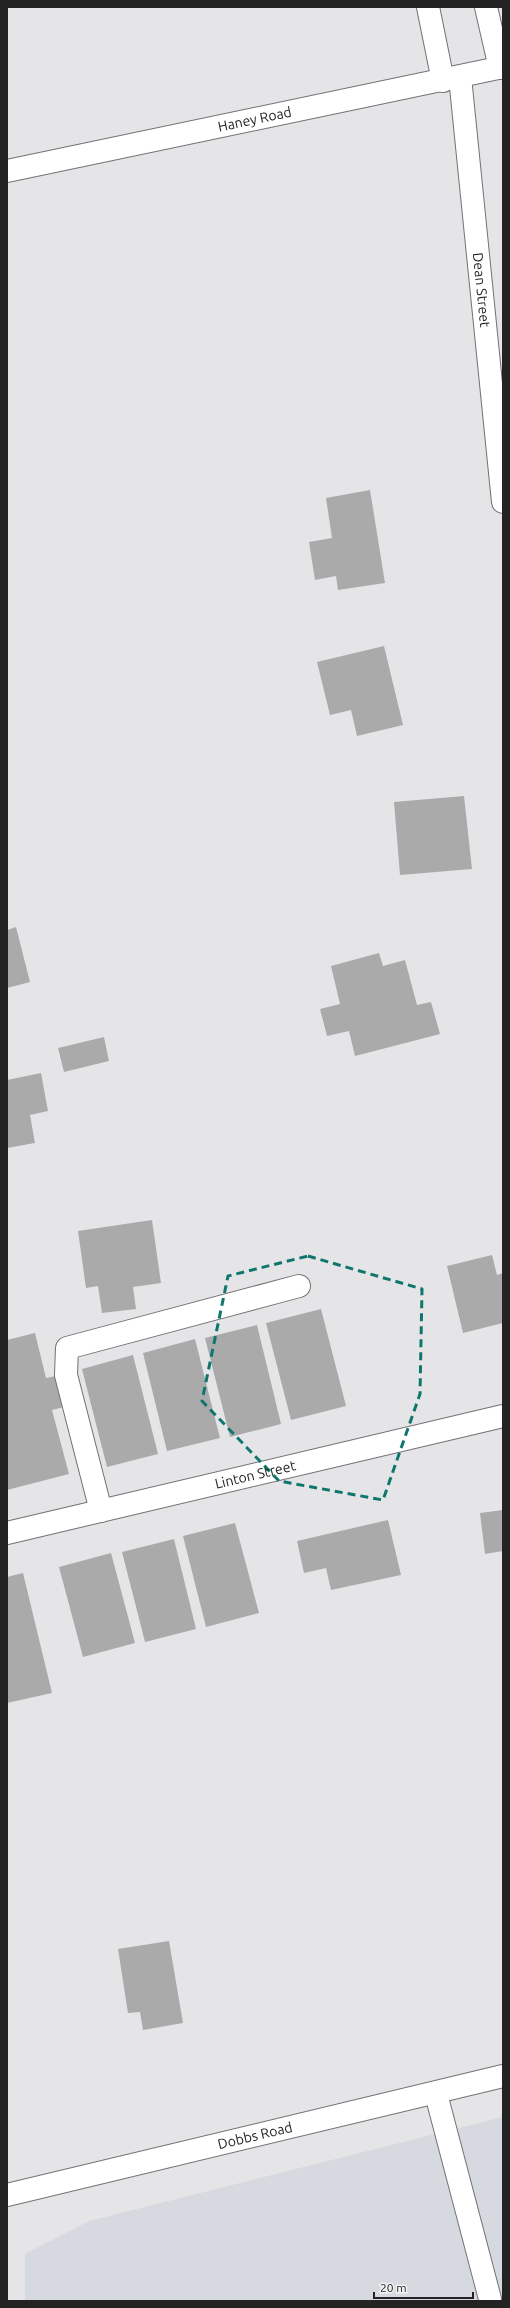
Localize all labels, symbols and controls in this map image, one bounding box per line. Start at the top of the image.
street label: Haney Road [216,104,293,135]
street label: Dean Street [470,252,493,329]
street label: Linton Street [213,1457,298,1492]
street label: Dobbs Road [216,2119,294,2152]
scale bar [374,2274,473,2300]
text: 20 m [380,2281,407,2294]

